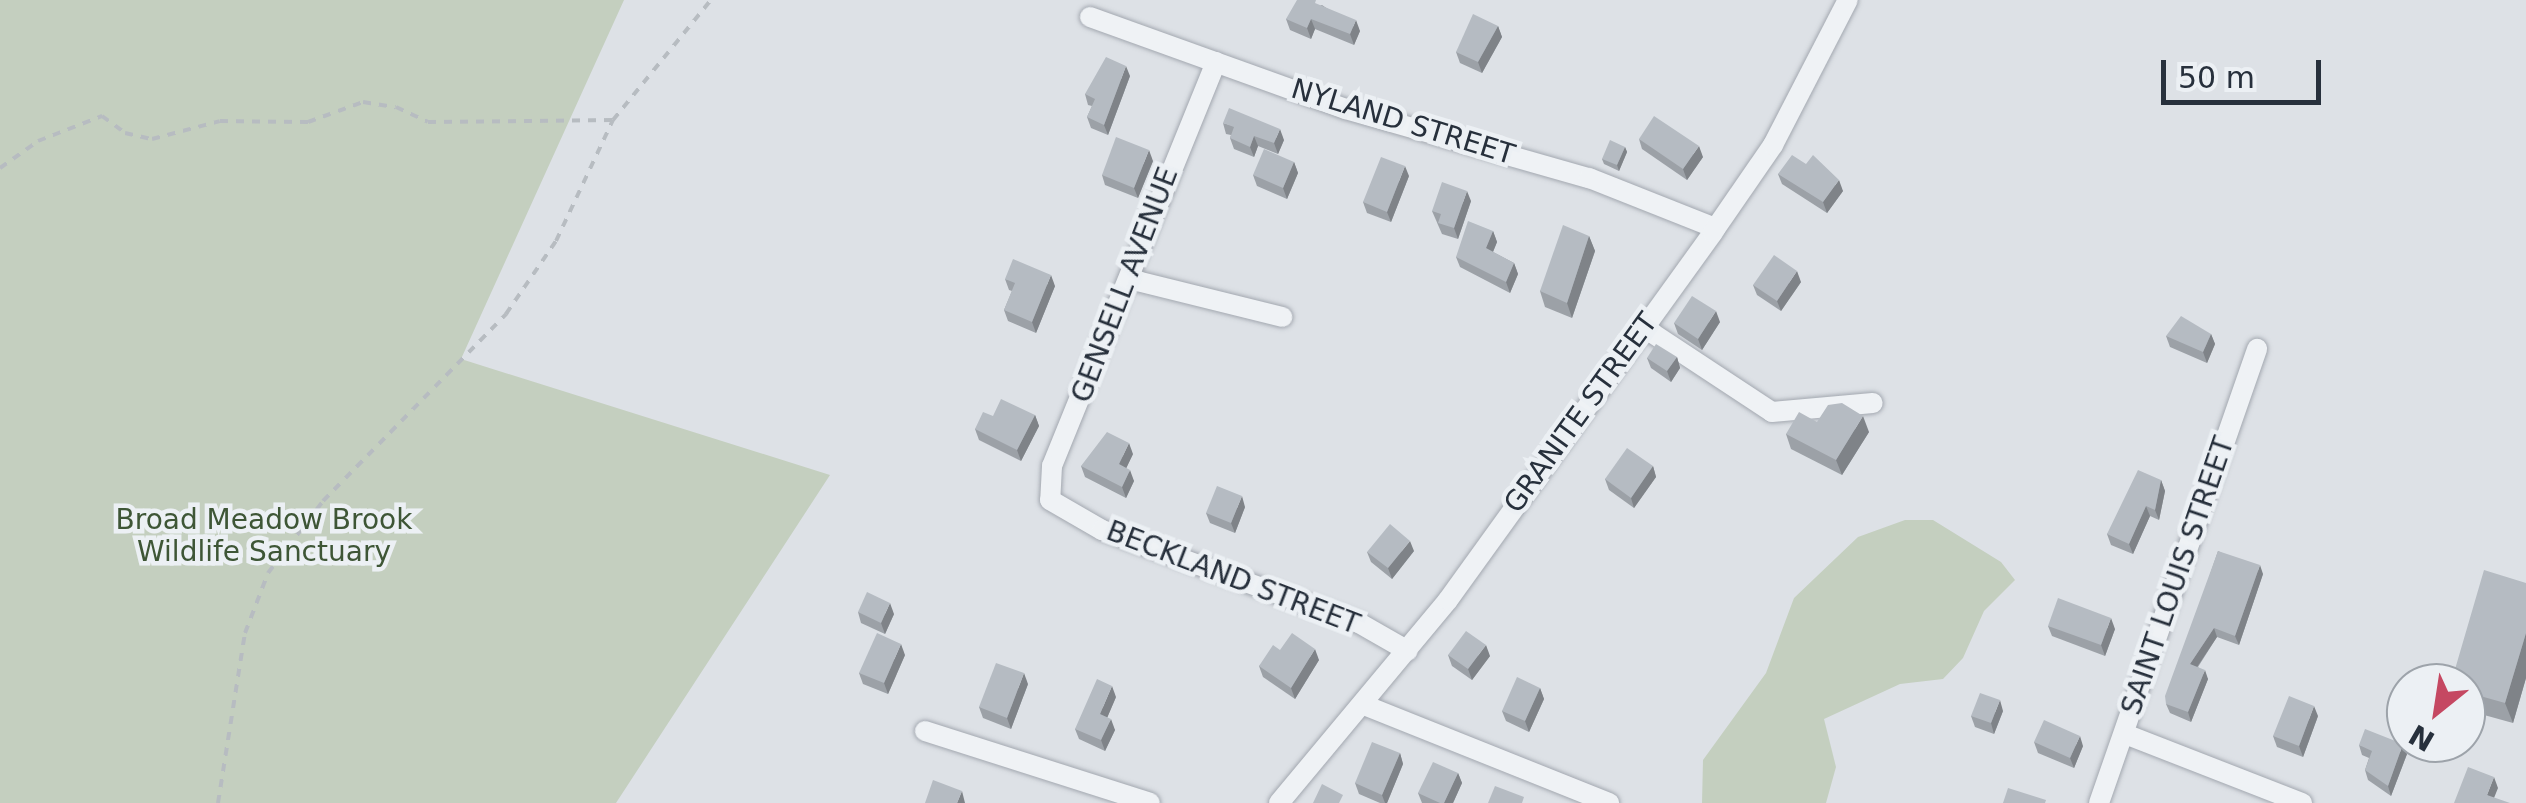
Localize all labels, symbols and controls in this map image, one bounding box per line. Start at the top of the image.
scale bar [2166,40,2326,102]
text: 50 m [2178,60,2255,95]
street label: NYLAND STREET [1287,72,1519,172]
street label: GENSELL AVENUE [1065,163,1185,407]
street label: GRANITE STREET [1497,306,1665,520]
street label: SAINT LOUIS STREET [2115,433,2241,719]
park label: Broad Meadow Brook Wildlife Sanctuary [116,503,412,569]
street label: BECKLAND STREET [1102,514,1364,642]
north arrow [2386,663,2486,763]
text: N [2403,718,2440,758]

